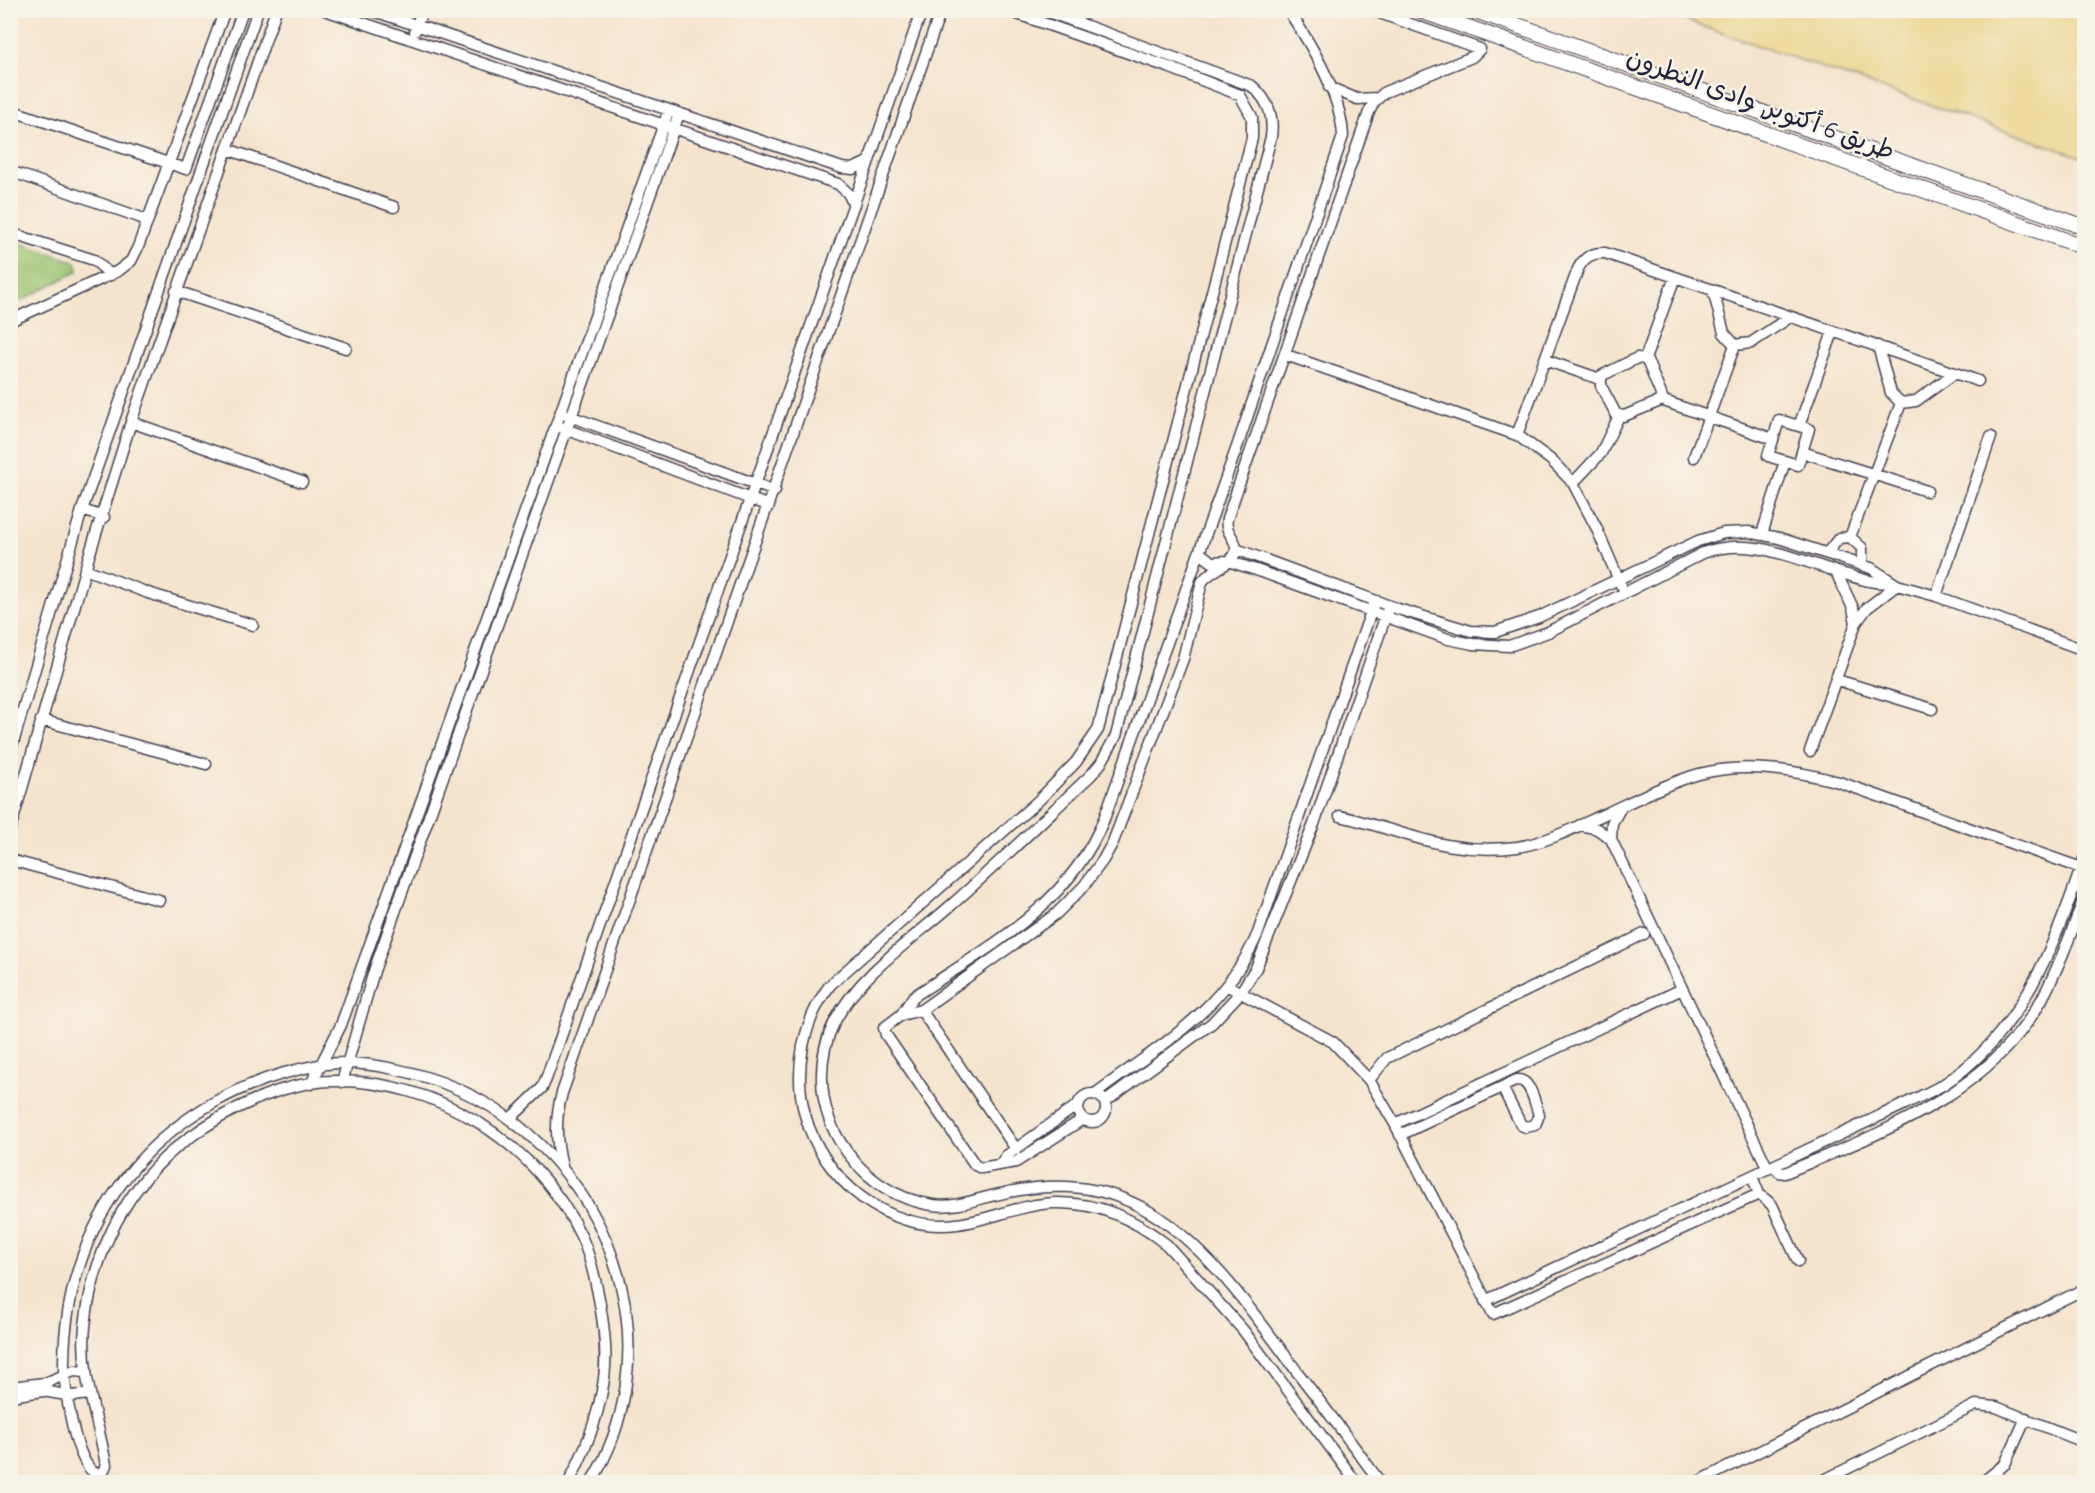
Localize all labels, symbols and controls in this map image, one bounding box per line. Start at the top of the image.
street label: طريق 6 أكتوبر, وادى النطرون [1621,40,1899,172]

